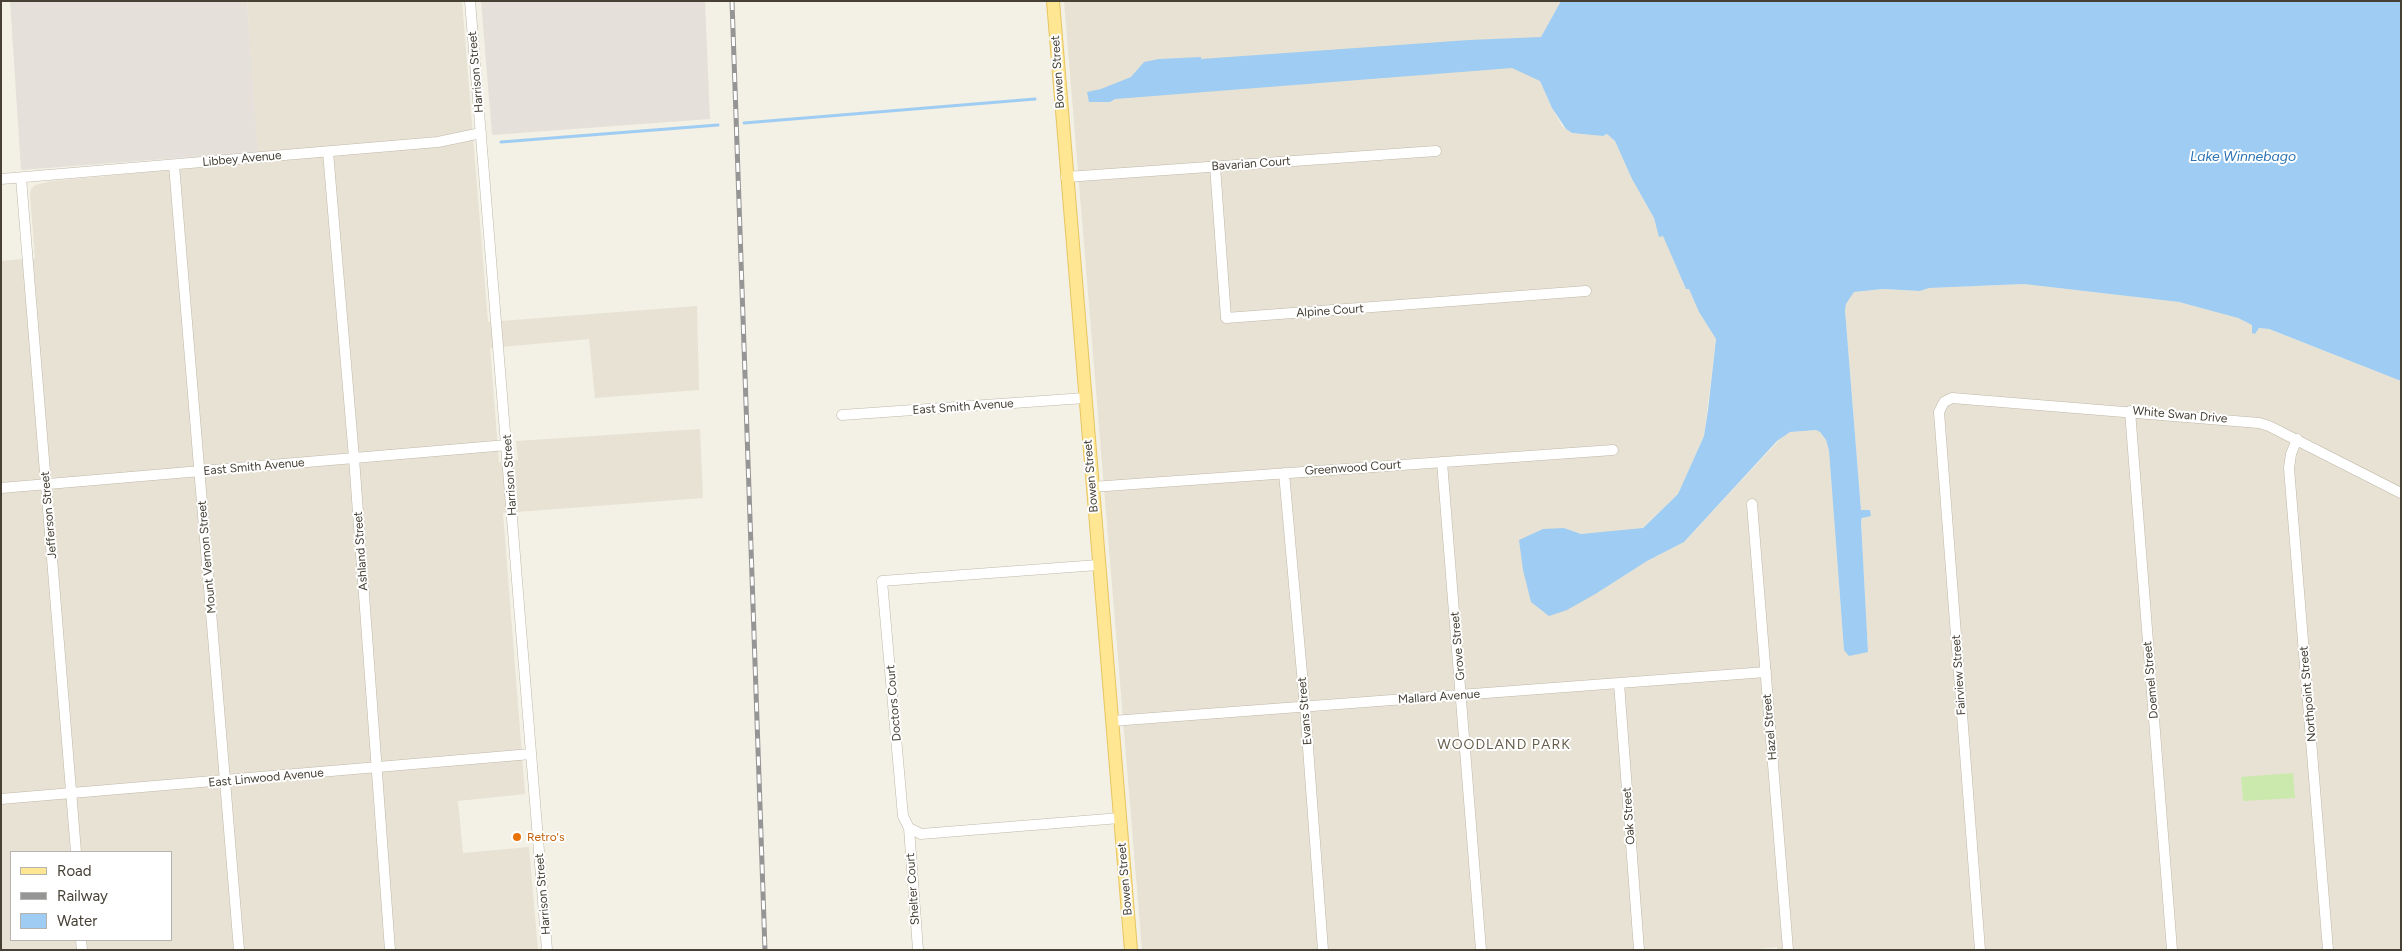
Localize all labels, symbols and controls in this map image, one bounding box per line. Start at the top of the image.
street label: Harrison Street [465,31,487,113]
street label: Bowen Street [1048,35,1068,109]
street label: Libbey Avenue [202,148,282,170]
water label: Lake Winnebago [2190,149,2296,165]
street label: Bavarian Court [1211,154,1291,174]
street label: Alpine Court [1296,301,1364,321]
street label: East Smith Avenue [912,396,1014,418]
street label: White Swan Drive [2132,404,2228,426]
street label: Harrison Street [500,434,520,516]
street label: Bowen Street [1081,439,1101,513]
street label: East Smith Avenue [203,455,305,479]
street label: Greenwood Court [1304,457,1402,479]
street label: Jefferson Street [38,471,60,559]
street label: Mount Vernon Street [195,500,219,614]
street label: Ashland Street [351,511,371,591]
street label: Grove Street [1448,611,1468,681]
street label: Fairview Street [1949,634,1969,716]
street label: Doemel Street [2140,641,2162,719]
street label: Northpoint Street [2297,645,2319,743]
street label: Doctors Court [883,664,905,742]
street label: Evans Street [1295,676,1315,746]
street label: Mallard Avenue [1397,687,1481,707]
street label: Hazel Street [1760,693,1780,761]
district label: WOODLAND PARK [1436,737,1572,753]
street label: East Linwood Avenue [208,766,324,790]
street label: Oak Street [1620,787,1638,845]
place label: Retro's [527,830,565,844]
marker: Retro's [511,831,523,843]
street label: Bowen Street [1115,842,1135,916]
legend [10,851,172,941]
street label: Shelter Court [903,852,923,926]
street label: Harrison Street [532,853,554,935]
text: Road [57,862,92,880]
text: Railway [57,887,108,905]
text: Water [57,912,97,930]

